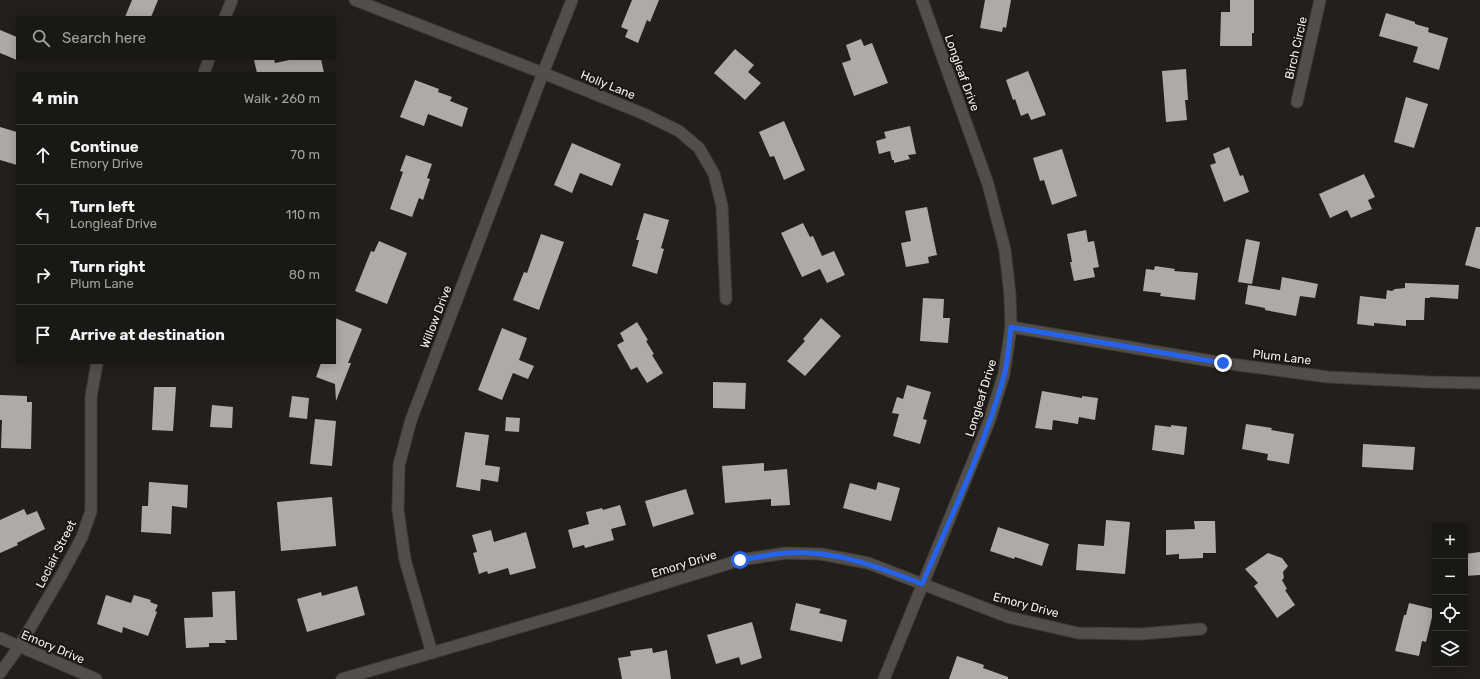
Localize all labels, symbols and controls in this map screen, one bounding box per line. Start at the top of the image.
street label: Birch Circle [1282,15,1310,81]
search box [16,16,336,60]
icon: search [30,27,52,49]
text: Search here [62,29,146,47]
street label: Longleaf Drive [942,33,982,113]
street label: Holly Lane [579,68,638,102]
text: 4 min [32,88,79,108]
text: Walk · 260 m [244,91,320,106]
text: Continue [70,138,139,156]
icon: ahead [32,144,54,166]
text: 70 m [290,147,320,162]
text: Emory Drive [70,156,143,171]
text: Turn left [70,198,135,216]
icon: left [32,204,54,226]
text: 110 m [286,207,320,222]
text: Longleaf Drive [70,216,157,231]
text: Turn right [70,258,145,276]
icon: right [32,264,54,286]
text: 80 m [289,267,320,282]
text: Plum Lane [70,276,134,291]
street label: Willow Drive [418,283,455,350]
icon: arrive [32,324,54,346]
text: Arrive at destination [70,326,225,344]
street label: Plum Lane [1252,346,1312,368]
route end [1214,354,1232,372]
street label: Longleaf Drive [963,357,1000,438]
street label: Leclair Street [33,517,79,590]
map controls [1432,523,1468,667]
button: + [1432,523,1468,559]
street label: Emory Drive [650,547,719,581]
route start [731,551,749,569]
button: − [1432,559,1468,595]
street label: Emory Drive [992,590,1061,621]
button: locate [1432,595,1468,631]
street label: Emory Drive [19,627,87,667]
button: layers [1432,631,1468,667]

